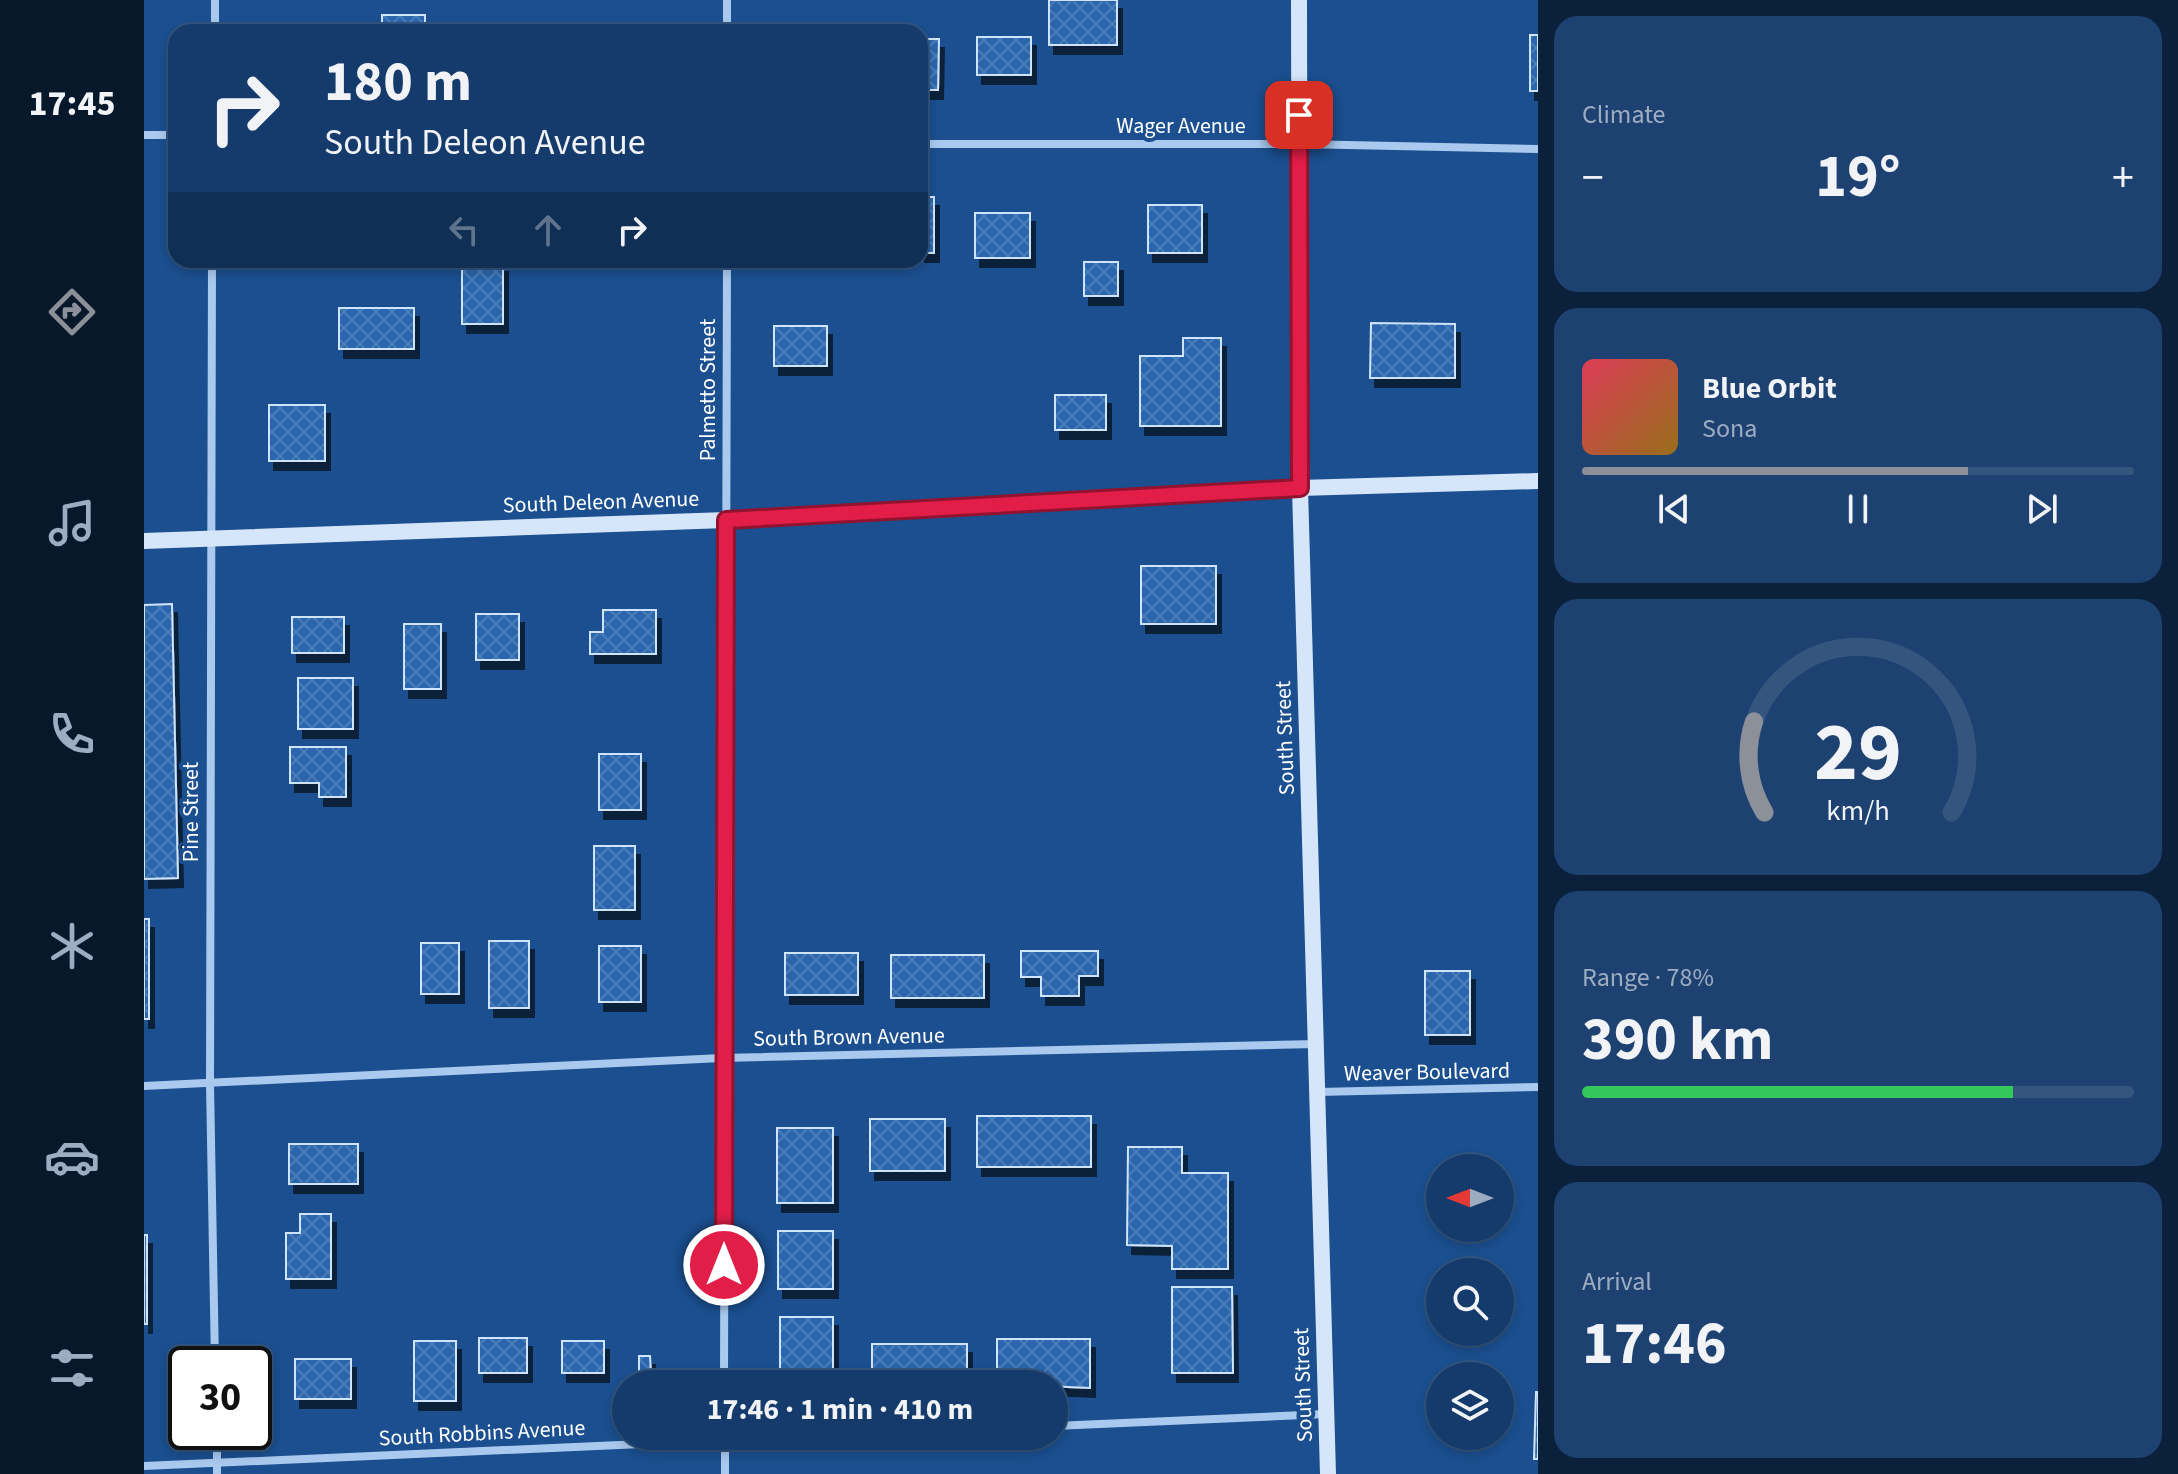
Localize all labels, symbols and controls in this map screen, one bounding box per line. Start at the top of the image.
text: 180 m [324,43,472,122]
icon: right [192,56,296,160]
text: 17:45 [29,78,115,129]
pin [1265,81,1333,149]
icon: arrive [1277,93,1321,137]
text: Climate [1582,96,1666,133]
street label: Wager Avenue [1116,110,1246,142]
text: South Deleon Avenue [324,117,646,168]
text: 19° [1815,135,1901,220]
text: − [1582,147,1604,210]
text: + [2112,147,2134,210]
icon: left [442,208,486,252]
icon: ahead [526,208,570,252]
icon: right [610,208,654,252]
icon: directions [44,284,100,340]
street label: Palmetto Street [692,318,724,461]
text: Blue Orbit [1702,367,1837,410]
text: Sona [1702,410,1757,447]
street label: South Deleon Avenue [502,483,700,521]
icon: previous [1652,487,1696,531]
icon: pause [1836,487,1880,531]
icon: next [2020,487,2064,531]
icon: music [44,495,100,551]
street label: South Street [1267,680,1303,796]
text: 29 [1814,694,1902,812]
icon: phone [44,706,100,762]
street label: Pine Street [175,761,207,862]
text: km/h [1826,791,1890,831]
icon: climate [44,918,100,974]
text: Range · 78% [1582,959,1714,996]
text: 390 km [1582,998,1773,1083]
street label: South Brown Avenue [753,1019,945,1055]
street label: Weaver Boulevard [1344,1055,1510,1089]
icon: car [44,1129,100,1185]
north arrow [1426,1154,1514,1242]
map controls [1426,1154,1514,1450]
position arrow [682,1223,766,1307]
button: search [1426,1258,1514,1346]
text: Arrival [1582,1263,1652,1300]
text: 17:46 [1582,1302,1727,1387]
street label: South Street [1285,1327,1321,1443]
icon: filters [44,1340,100,1396]
speed limit sign: 30 [168,1346,272,1450]
button: layers [1426,1362,1514,1450]
text: 17:46 · 1 min · 410 m [707,1388,973,1431]
street label: South Robbins Avenue [378,1412,586,1454]

